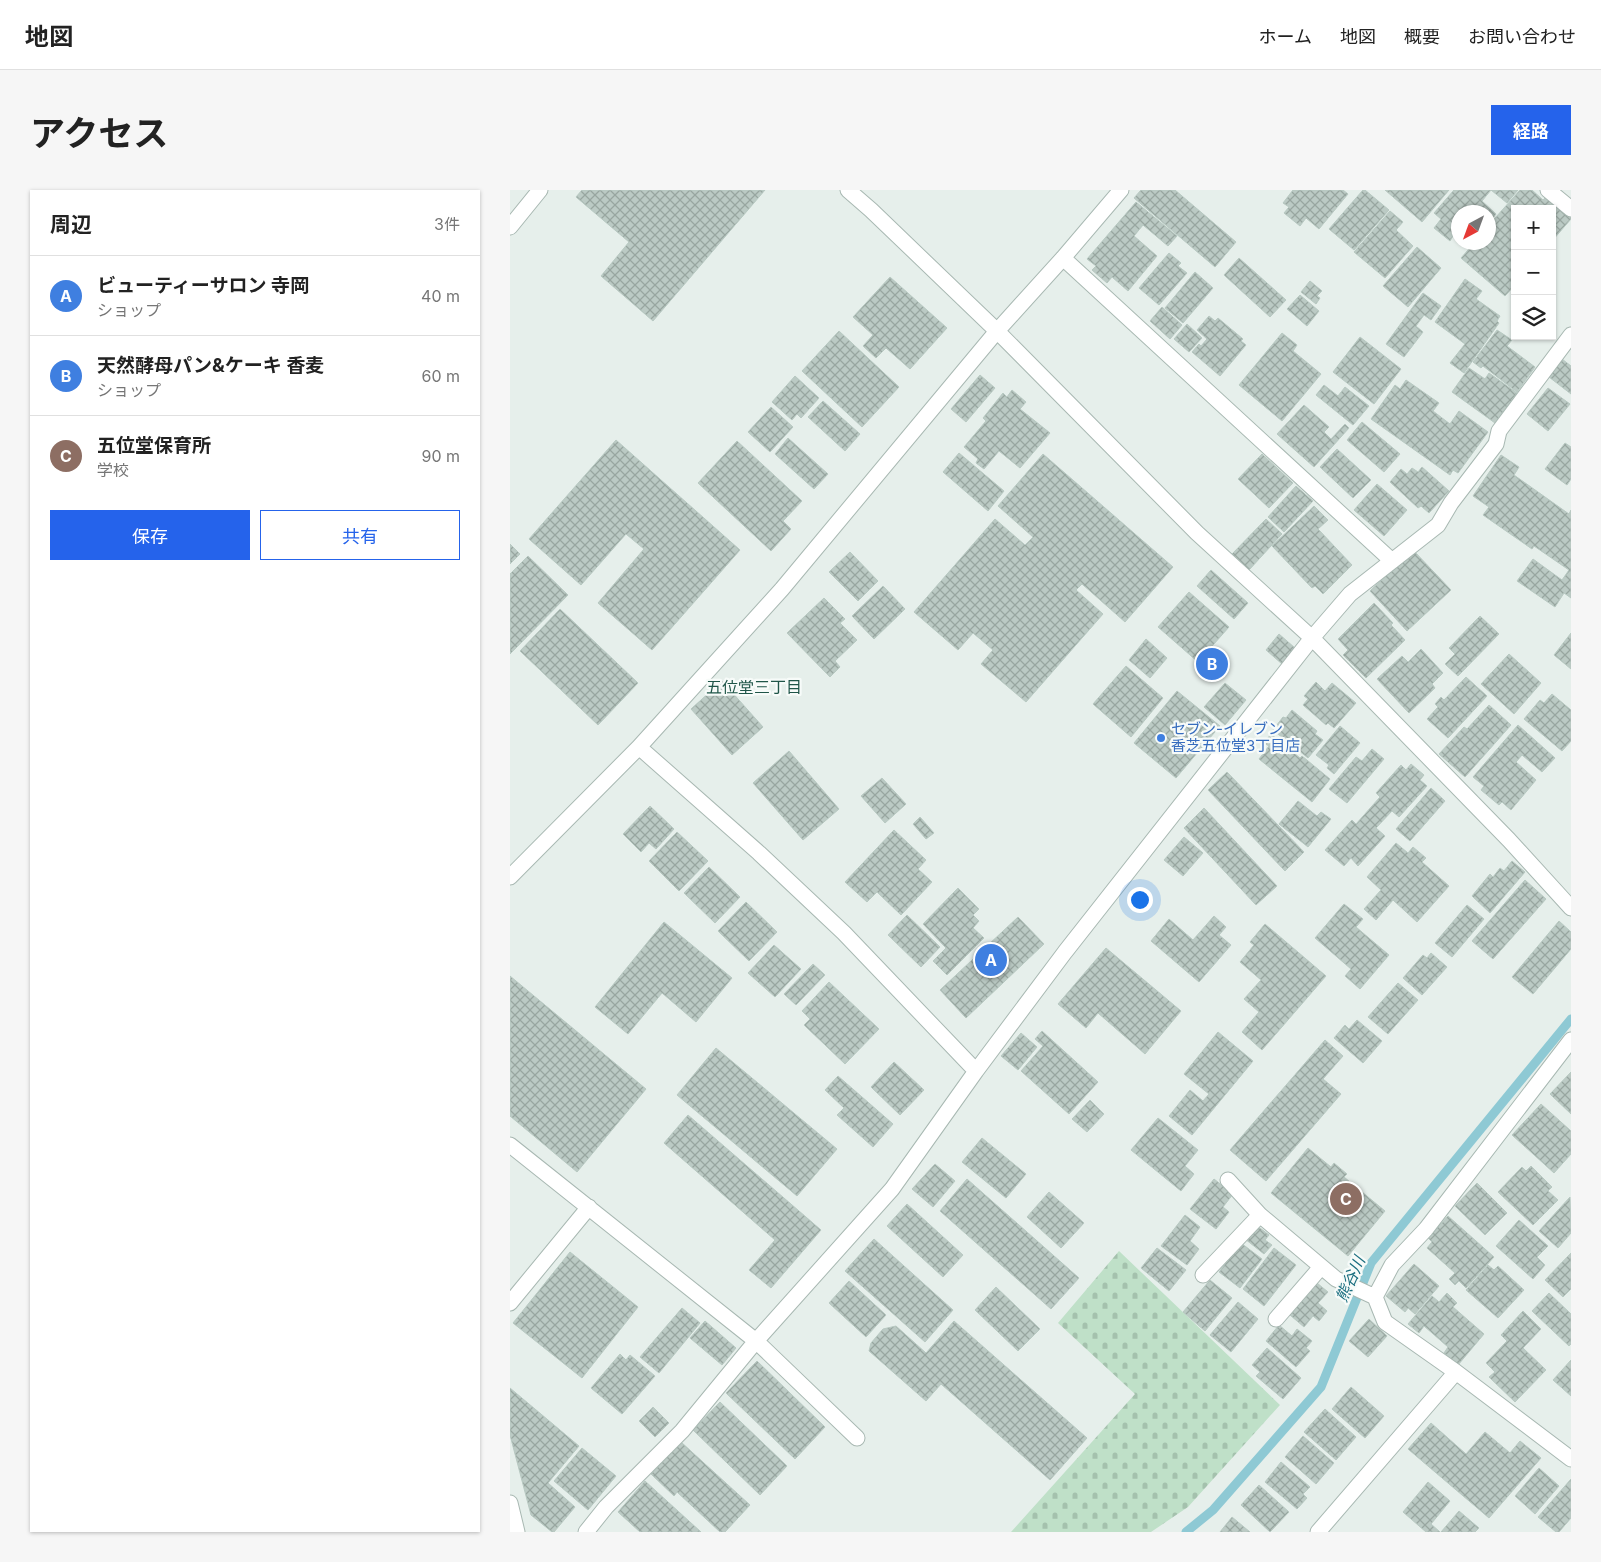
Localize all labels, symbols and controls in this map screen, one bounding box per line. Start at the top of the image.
text: 地図 [25,22,73,51]
text: ホーム [1259,26,1312,47]
text: 地図 [1340,26,1376,47]
text: 概要 [1404,26,1440,47]
text: お問い合わせ [1468,26,1576,47]
button: 経路 [1491,105,1571,155]
text: アクセス [30,112,168,154]
north arrow [1451,205,1496,250]
map controls [1511,205,1556,340]
button: + [1511,205,1556,250]
text: 周辺 [50,212,92,237]
text: 3件 [434,214,460,234]
button: − [1511,250,1556,295]
text: ビューティーサロン 寺岡 [97,274,309,297]
text: A [60,286,72,306]
text: 40 m [421,286,460,306]
button: layers [1511,295,1556,340]
text: ショップ [97,300,161,320]
text: 天然酵母パン&ケーキ 香麦 [97,354,324,377]
text: B [61,366,71,386]
text: 60 m [421,366,460,386]
text: ショップ [97,380,161,400]
text: 五位堂保育所 [97,434,211,457]
text: C [60,446,72,466]
text: 90 m [421,446,460,466]
text: 学校 [97,460,129,480]
button: 保存 [50,510,250,560]
button: 共有 [260,510,460,560]
pin: B [1196,645,1228,683]
district label: 五位堂三丁目 [706,677,802,697]
place label: セブン-イレブン 香芝五位堂3丁目店 [1171,719,1300,755]
marker: セブン-イレブン 香芝五位堂3丁目店 [1155,732,1167,744]
your location [1127,887,1153,913]
pin: A [975,941,1007,979]
pin: C [1330,1180,1362,1218]
water label: 熊谷川 [1331,1251,1370,1305]

